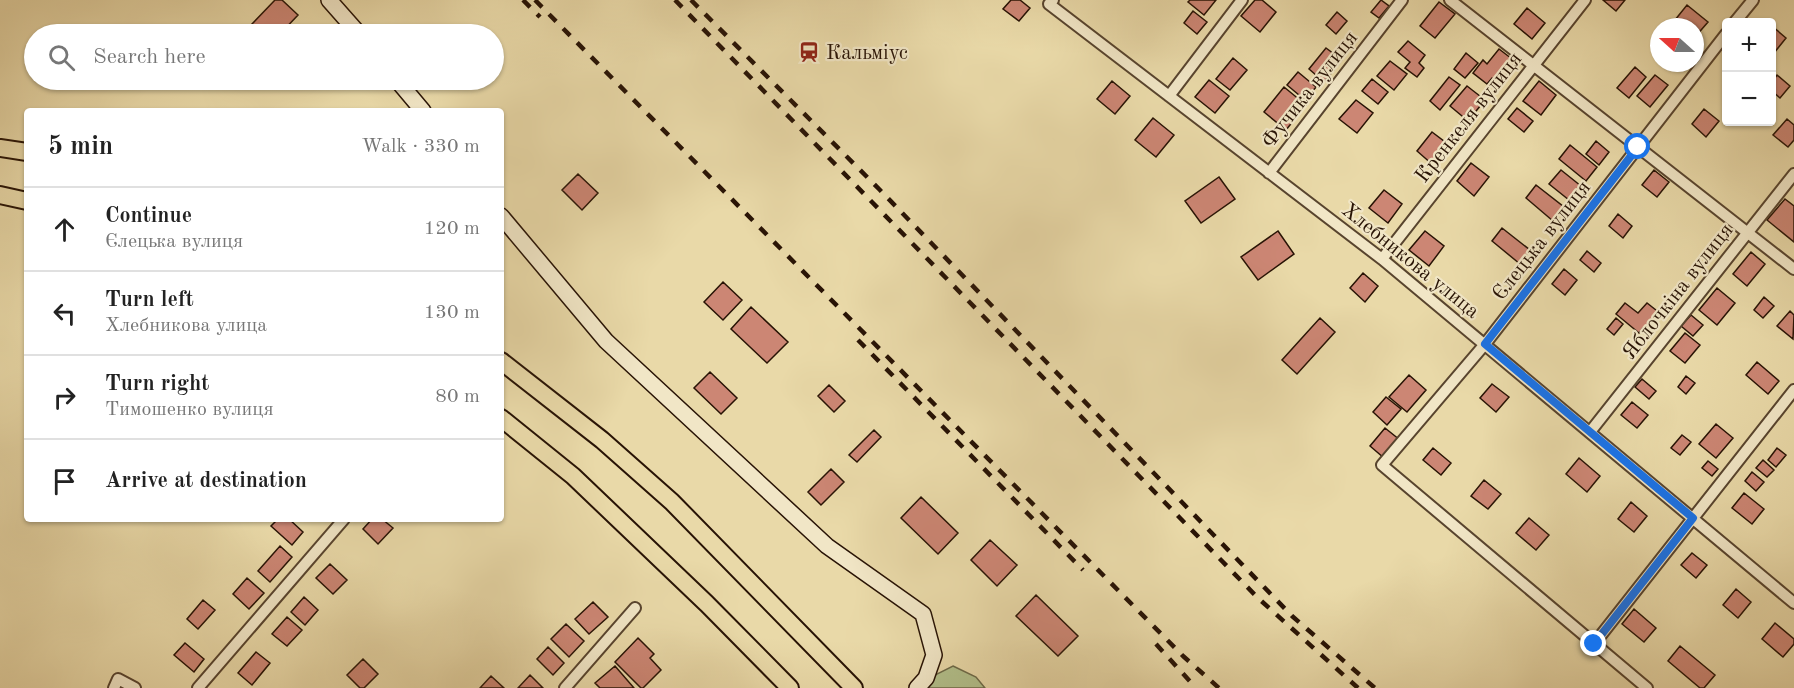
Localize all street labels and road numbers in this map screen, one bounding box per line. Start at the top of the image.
street label: Фучика вулиця [1258,28,1362,152]
street label: Кренкеля вулиця [1412,49,1527,187]
street label: Єлецька вулиця [1489,177,1595,305]
street label: Хлебникова улица [1337,199,1483,323]
street label: Яблочкіна вулиця [1619,220,1738,364]

